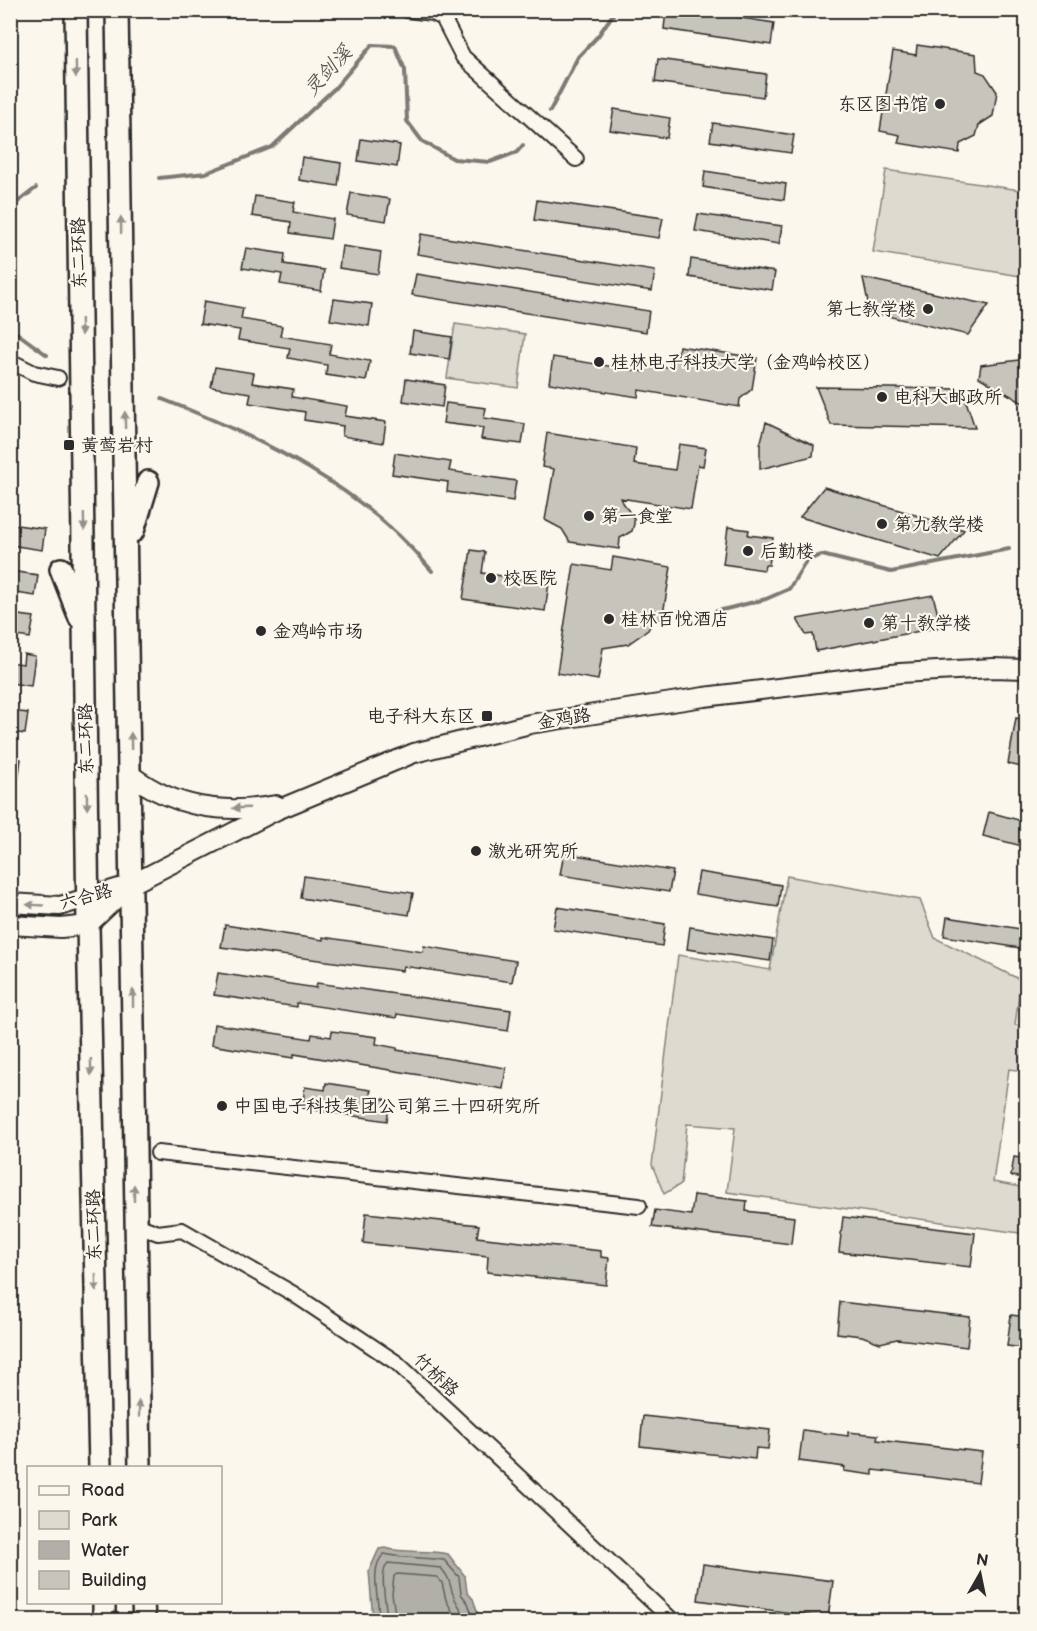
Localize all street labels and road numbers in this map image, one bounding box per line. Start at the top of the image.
street label: 东二环路 [68,217,90,289]
street label: 东二环路 [75,703,97,775]
street label: 金鸡路 [536,704,592,734]
street label: 六合路 [57,880,115,914]
street label: 东二环路 [83,1189,105,1261]
street label: 竹桥路 [409,1349,463,1401]

